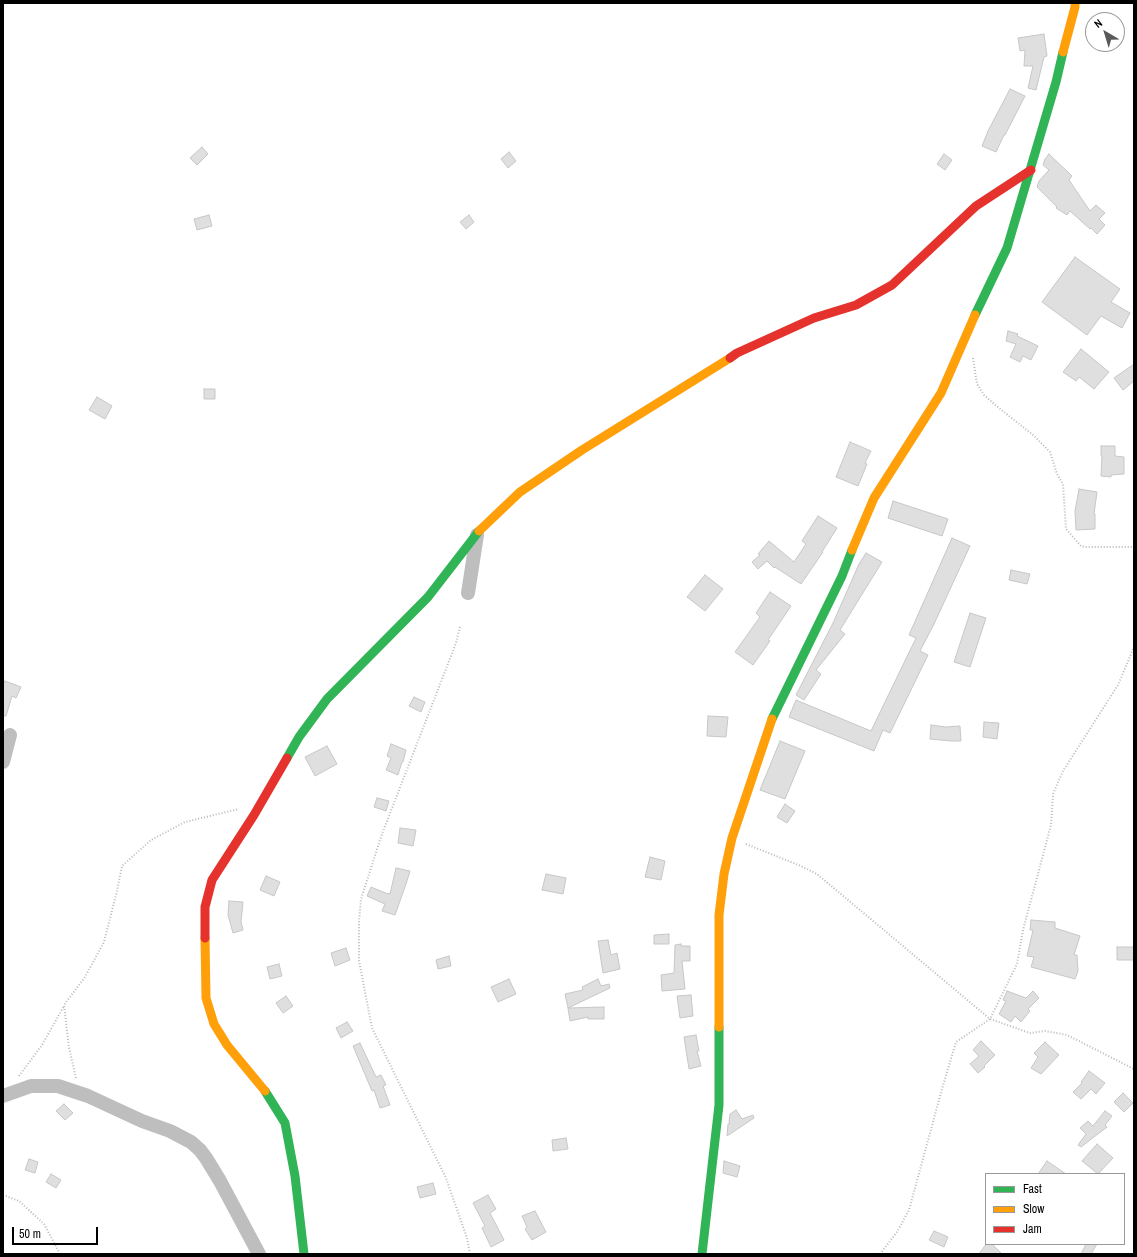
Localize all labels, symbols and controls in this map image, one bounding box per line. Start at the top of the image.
north arrow [1085,12,1125,52]
text: N [1091,16,1105,31]
legend [985,1173,1125,1245]
text: Fast [1023,1181,1042,1197]
text: Slow [1023,1201,1044,1217]
scale bar [14,1219,100,1245]
text: Jam [1023,1221,1042,1237]
text: 50 m [19,1226,41,1242]

